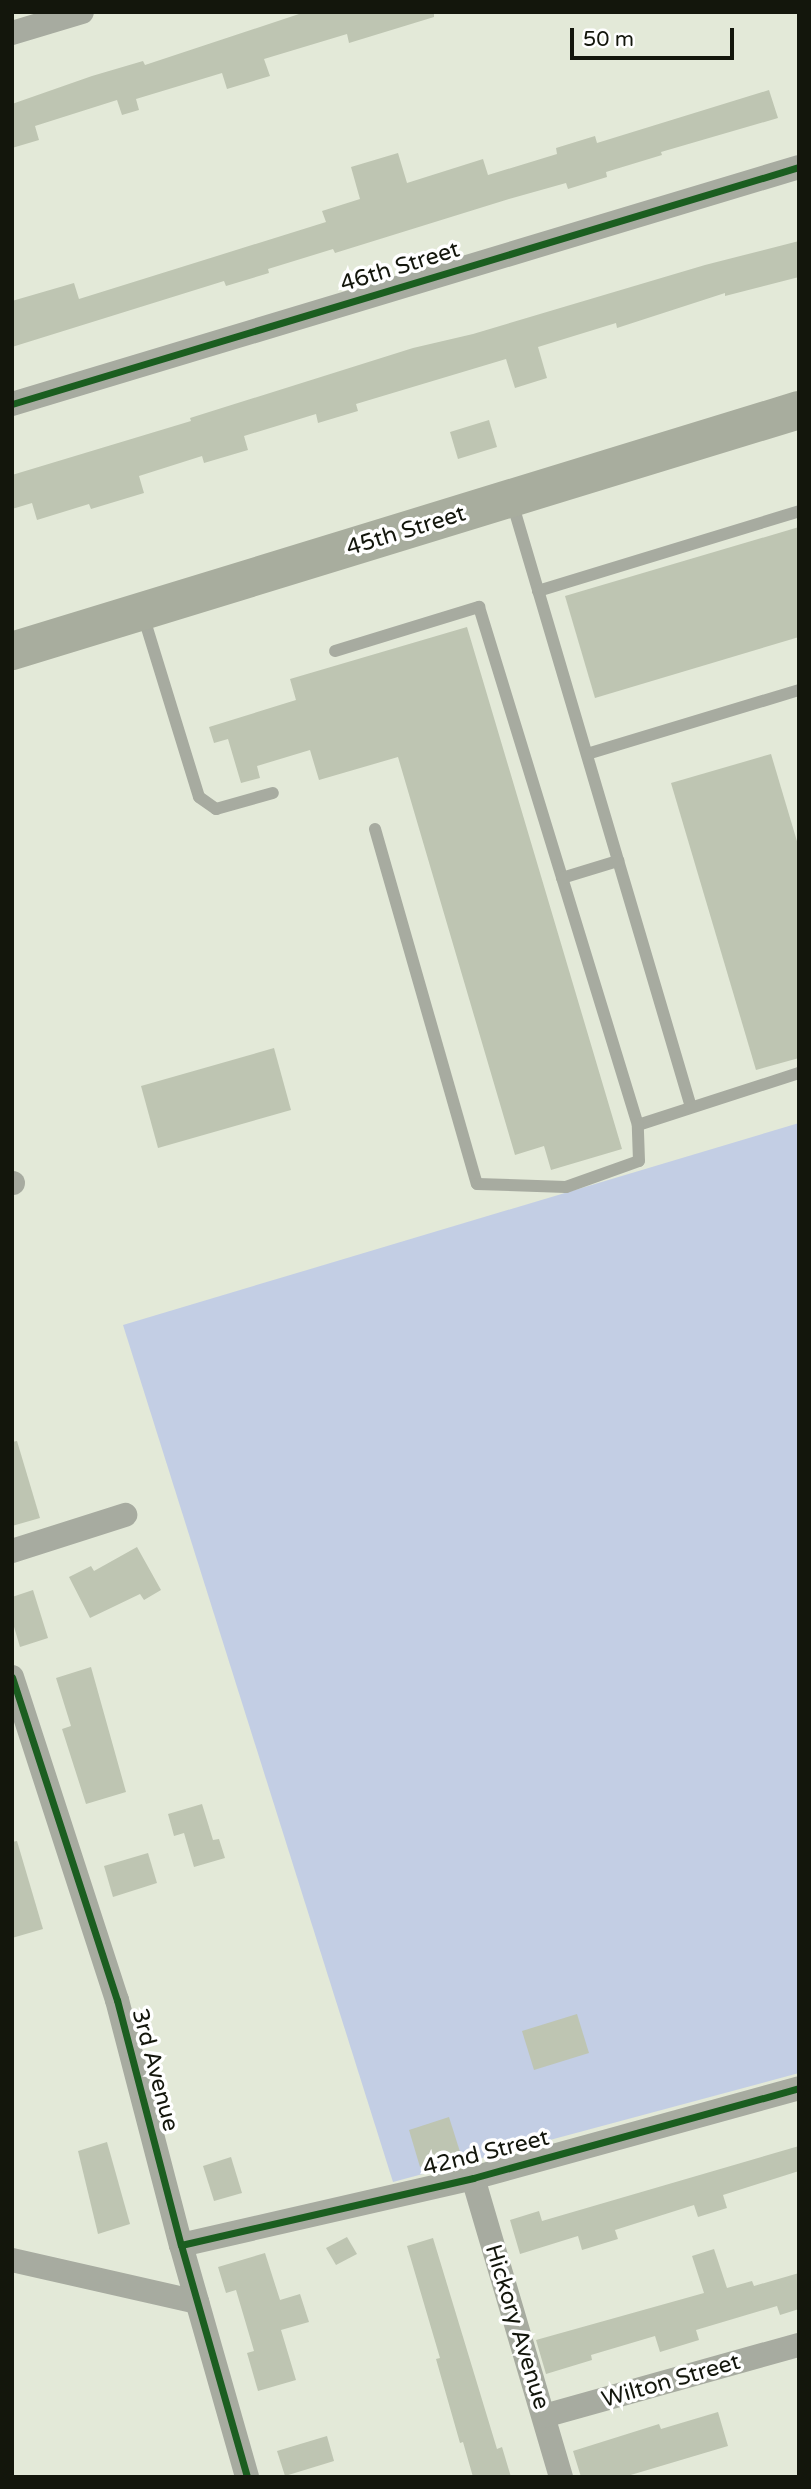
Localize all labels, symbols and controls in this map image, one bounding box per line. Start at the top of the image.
scale bar [573,14,738,58]
text: 50 m [583,27,634,52]
street label: 46th Street [337,236,463,298]
street label: 45th Street [343,500,469,562]
street label: 3rd Avenue [125,2006,185,2134]
street label: 42nd Street [420,2124,552,2182]
street label: Hickory Avenue [479,2241,555,2413]
street label: Wilton Street [599,2348,743,2414]

